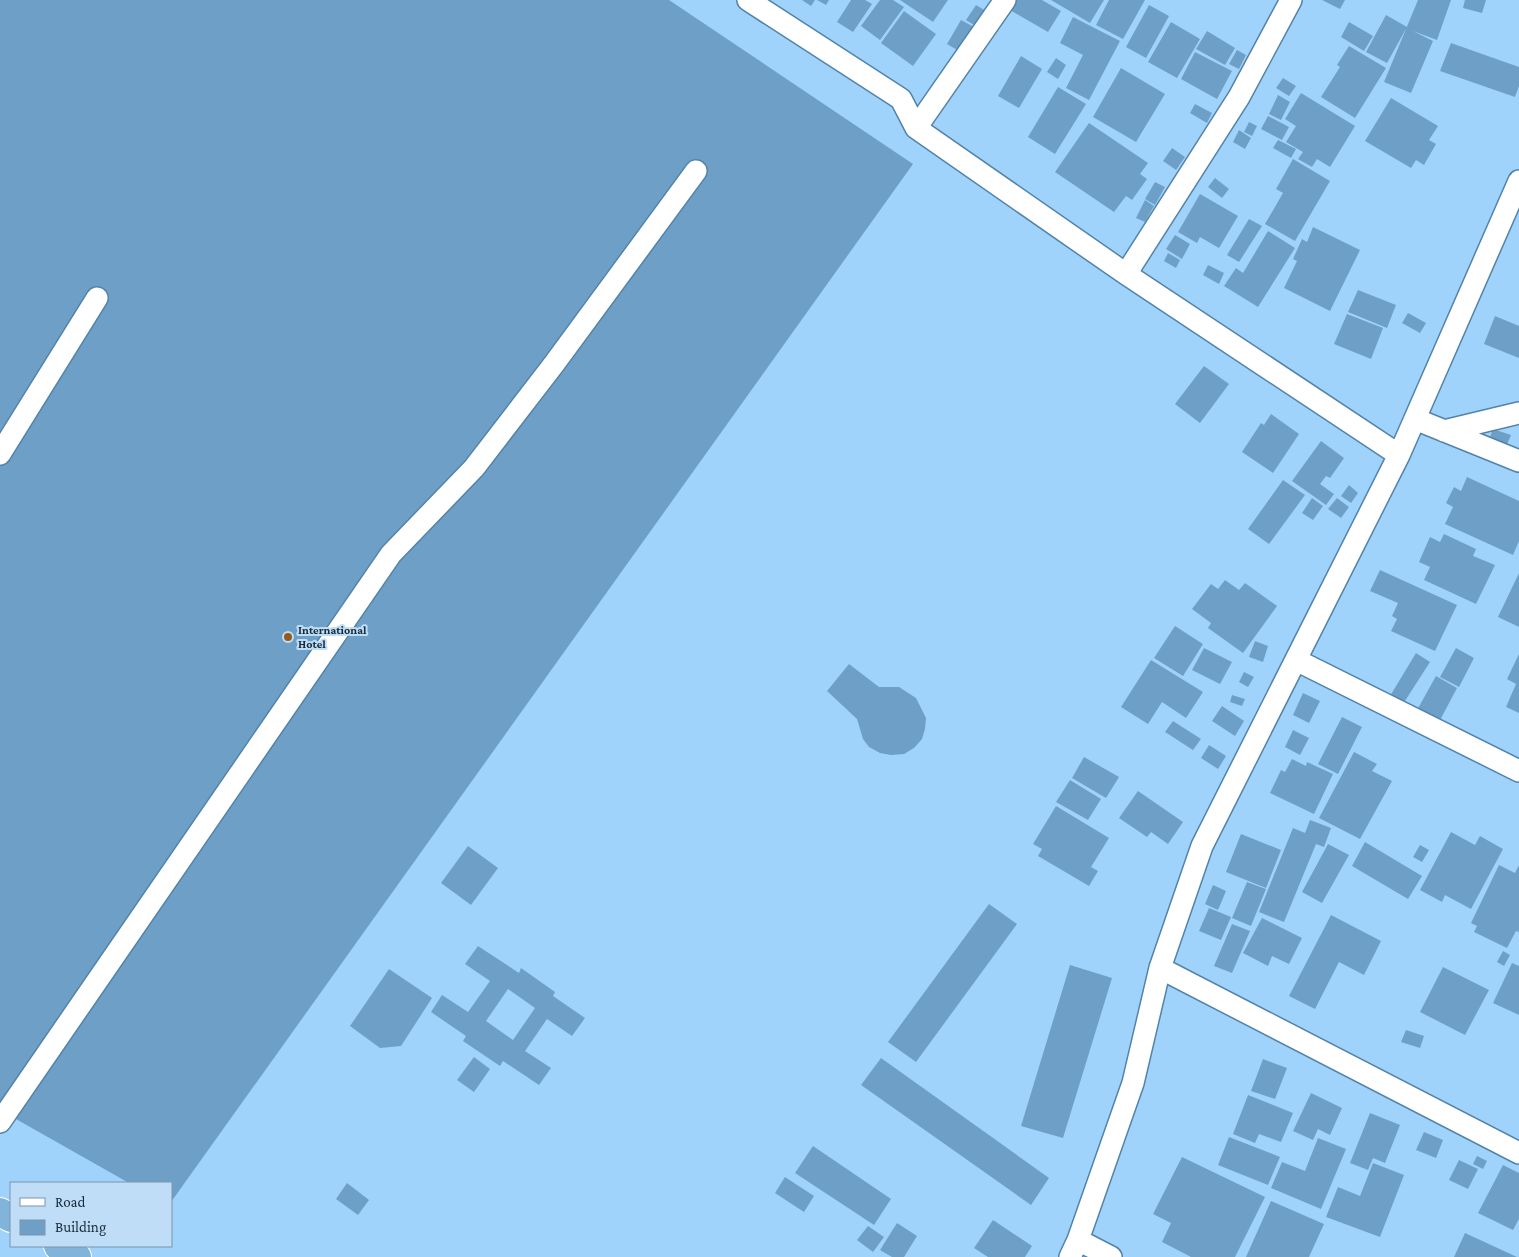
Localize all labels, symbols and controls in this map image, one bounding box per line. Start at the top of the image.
place label: International Hotel [298,623,367,651]
marker: International Hotel [282,631,294,643]
legend [10,1182,172,1247]
text: Road [55,1194,86,1210]
text: Building [55,1219,106,1236]

